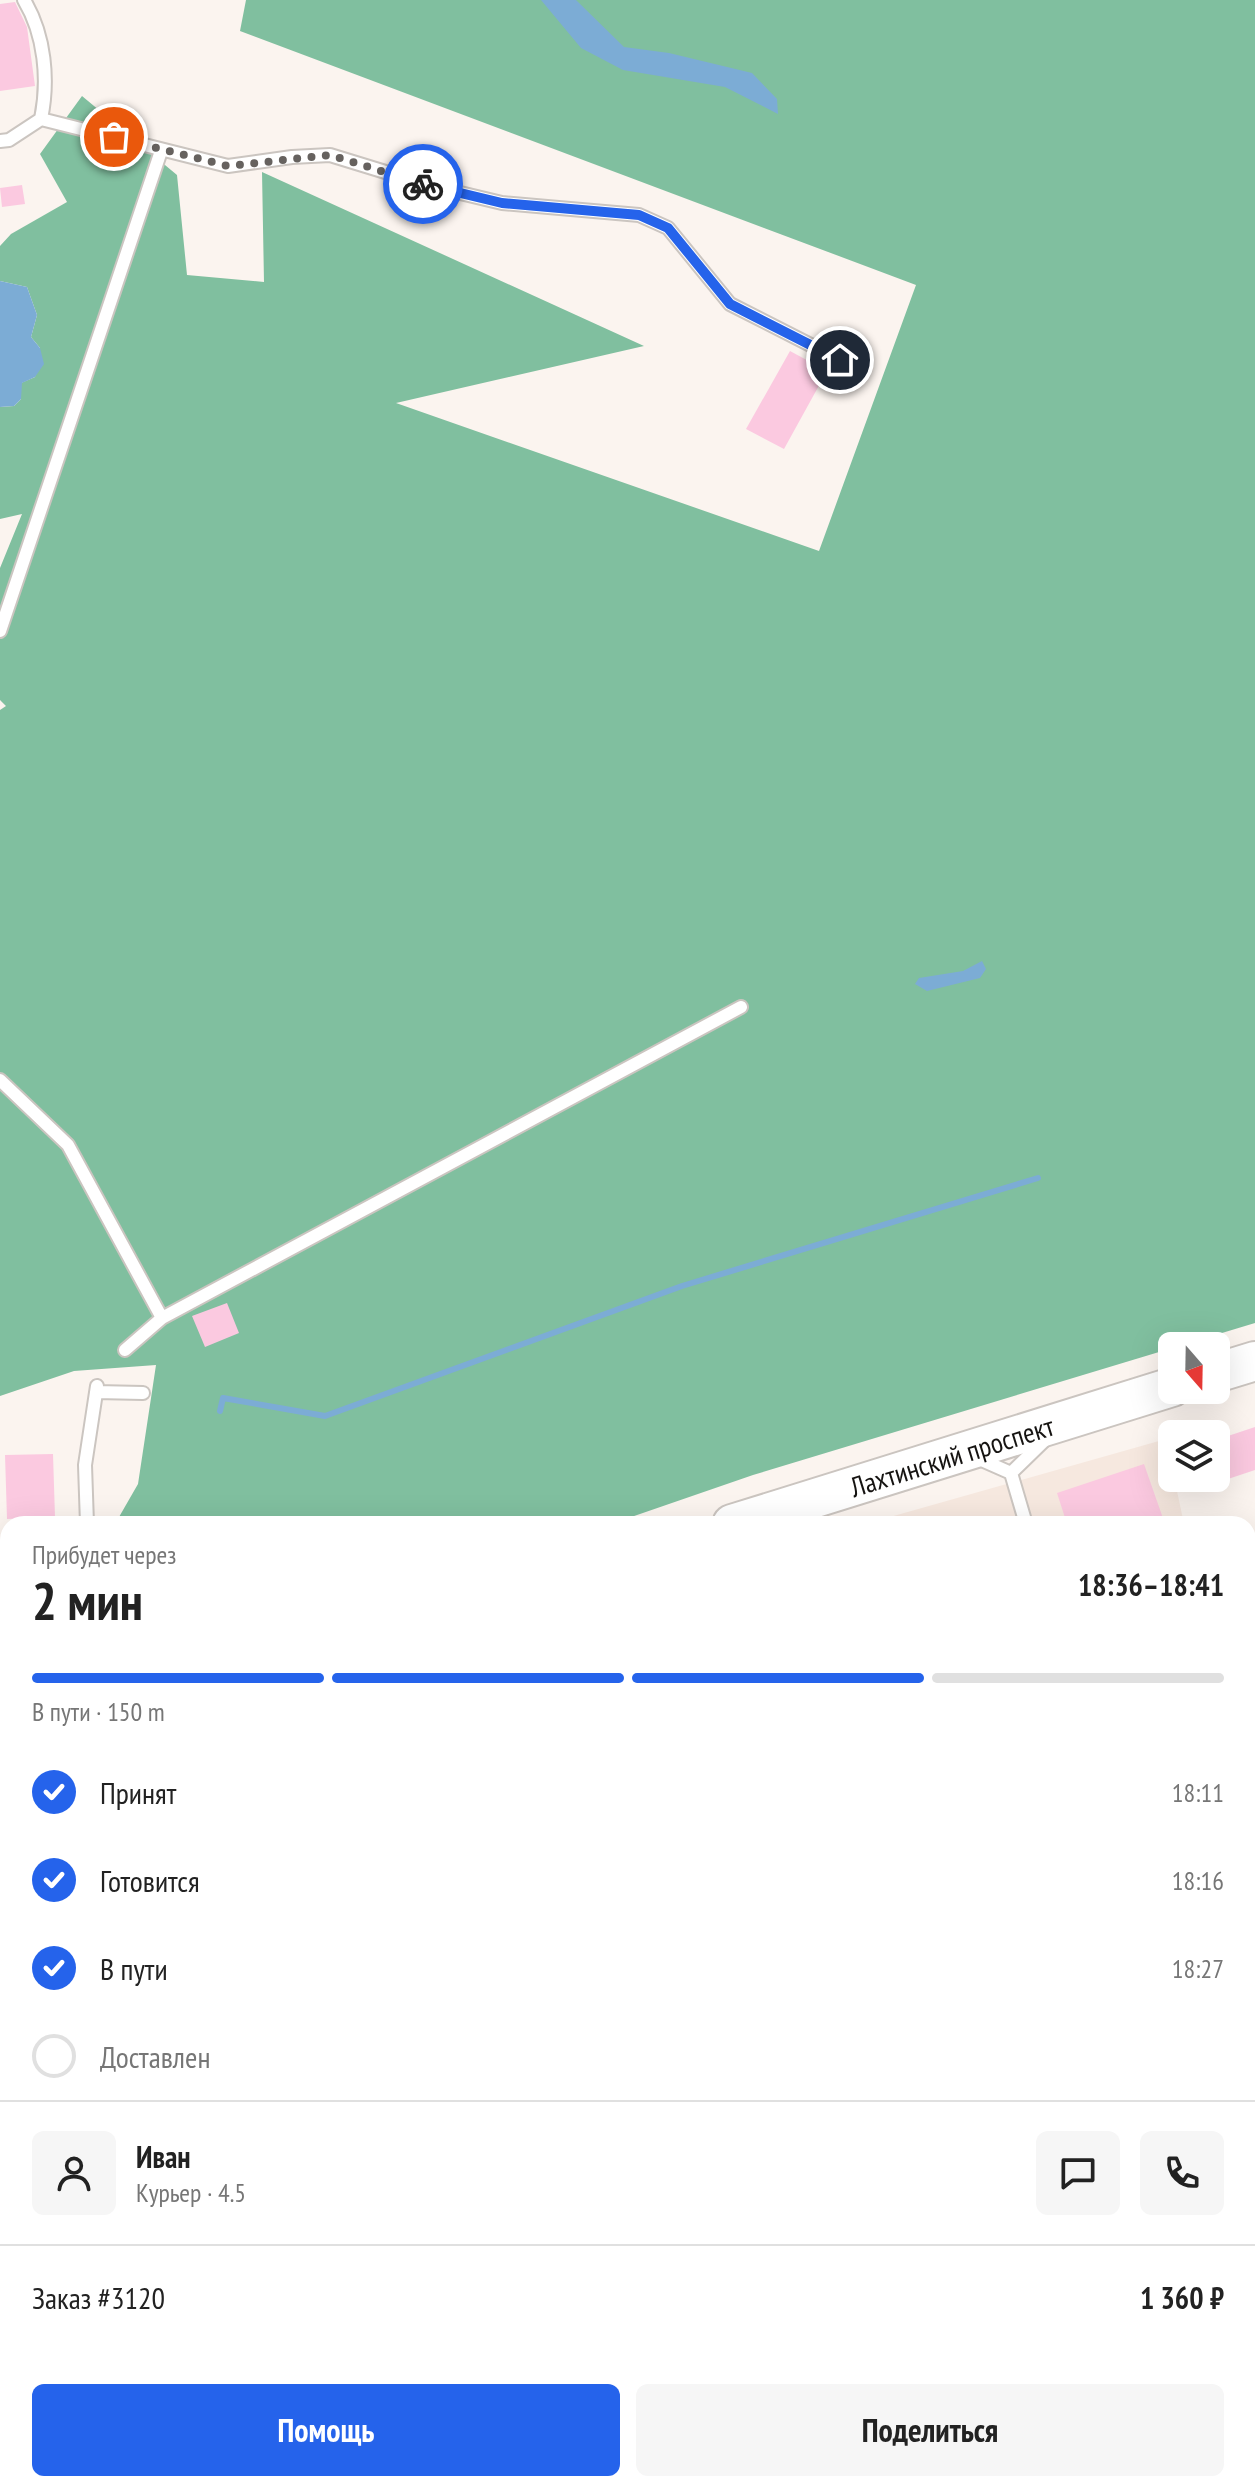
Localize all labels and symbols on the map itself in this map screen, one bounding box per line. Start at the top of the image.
pin [80,103,148,171]
courier [383,144,463,224]
pin [806,326,874,394]
north arrow [1158,1332,1230,1404]
street label: Лахтинский проспект [844,1407,1058,1505]

